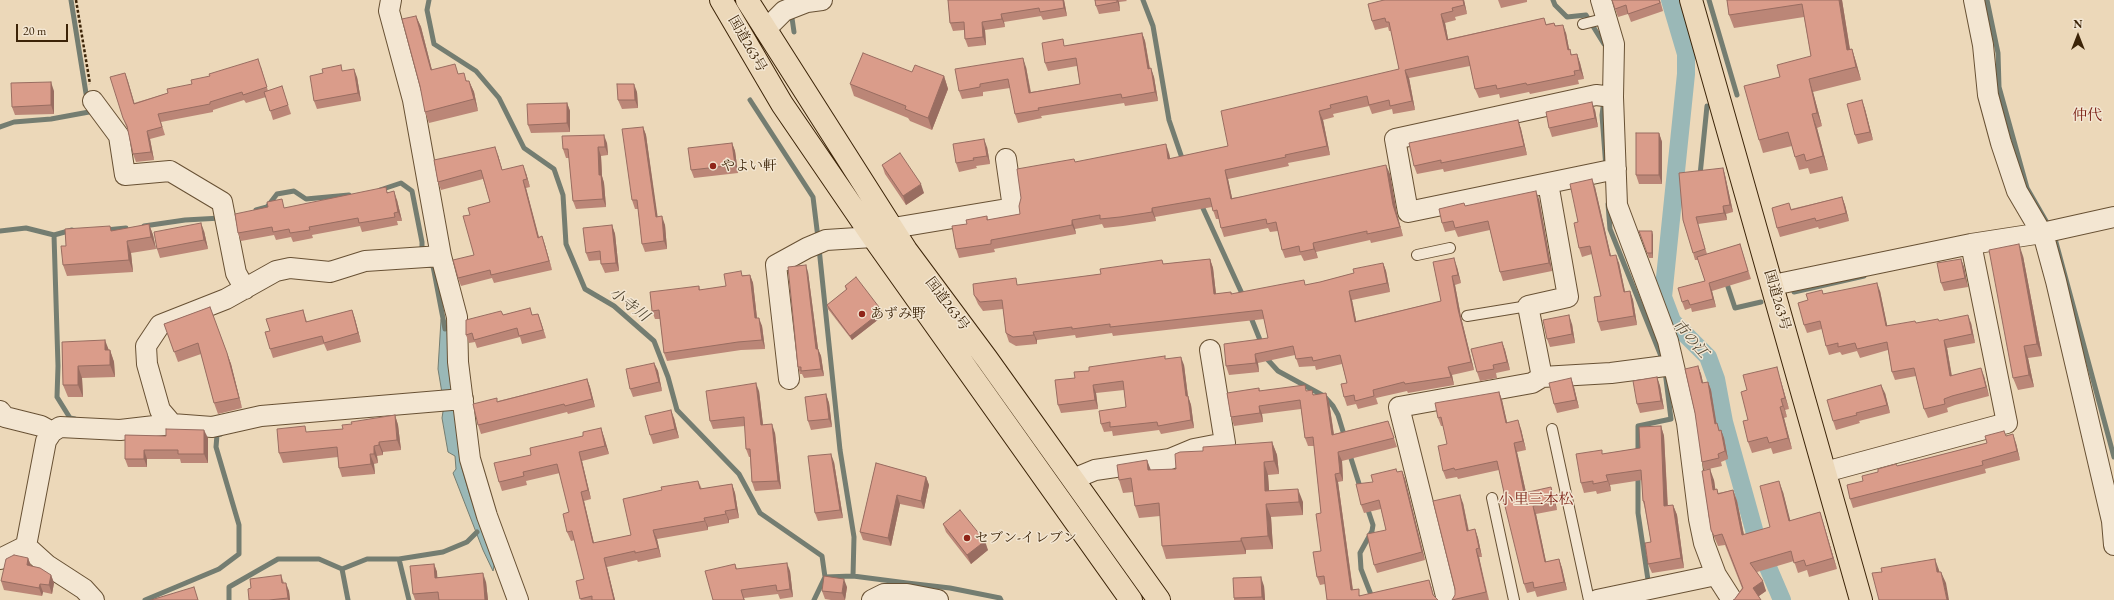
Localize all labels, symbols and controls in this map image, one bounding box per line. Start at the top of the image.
street label: 国道263号 [724,13,770,75]
scale bar [18,16,70,42]
north arrow [2058,16,2098,56]
text: N [2074,17,2082,31]
text: 20 m [23,23,46,39]
district label: 仲代 [2072,107,2102,125]
place label: やよい軒 [721,158,777,174]
marker: やよい軒 [708,161,718,171]
street label: 国道263号 [1760,268,1794,332]
street label: 国道263号 [922,274,972,334]
water label: 小寺川 [606,284,652,326]
place label: あずみ野 [870,306,926,322]
marker: あずみ野 [857,309,867,319]
water label: 市の江 [1668,316,1712,362]
district label: 小里三本松 [1499,491,1573,509]
place label: セブン-イレブン [975,530,1077,546]
marker: セブン-イレブン [962,533,972,543]

